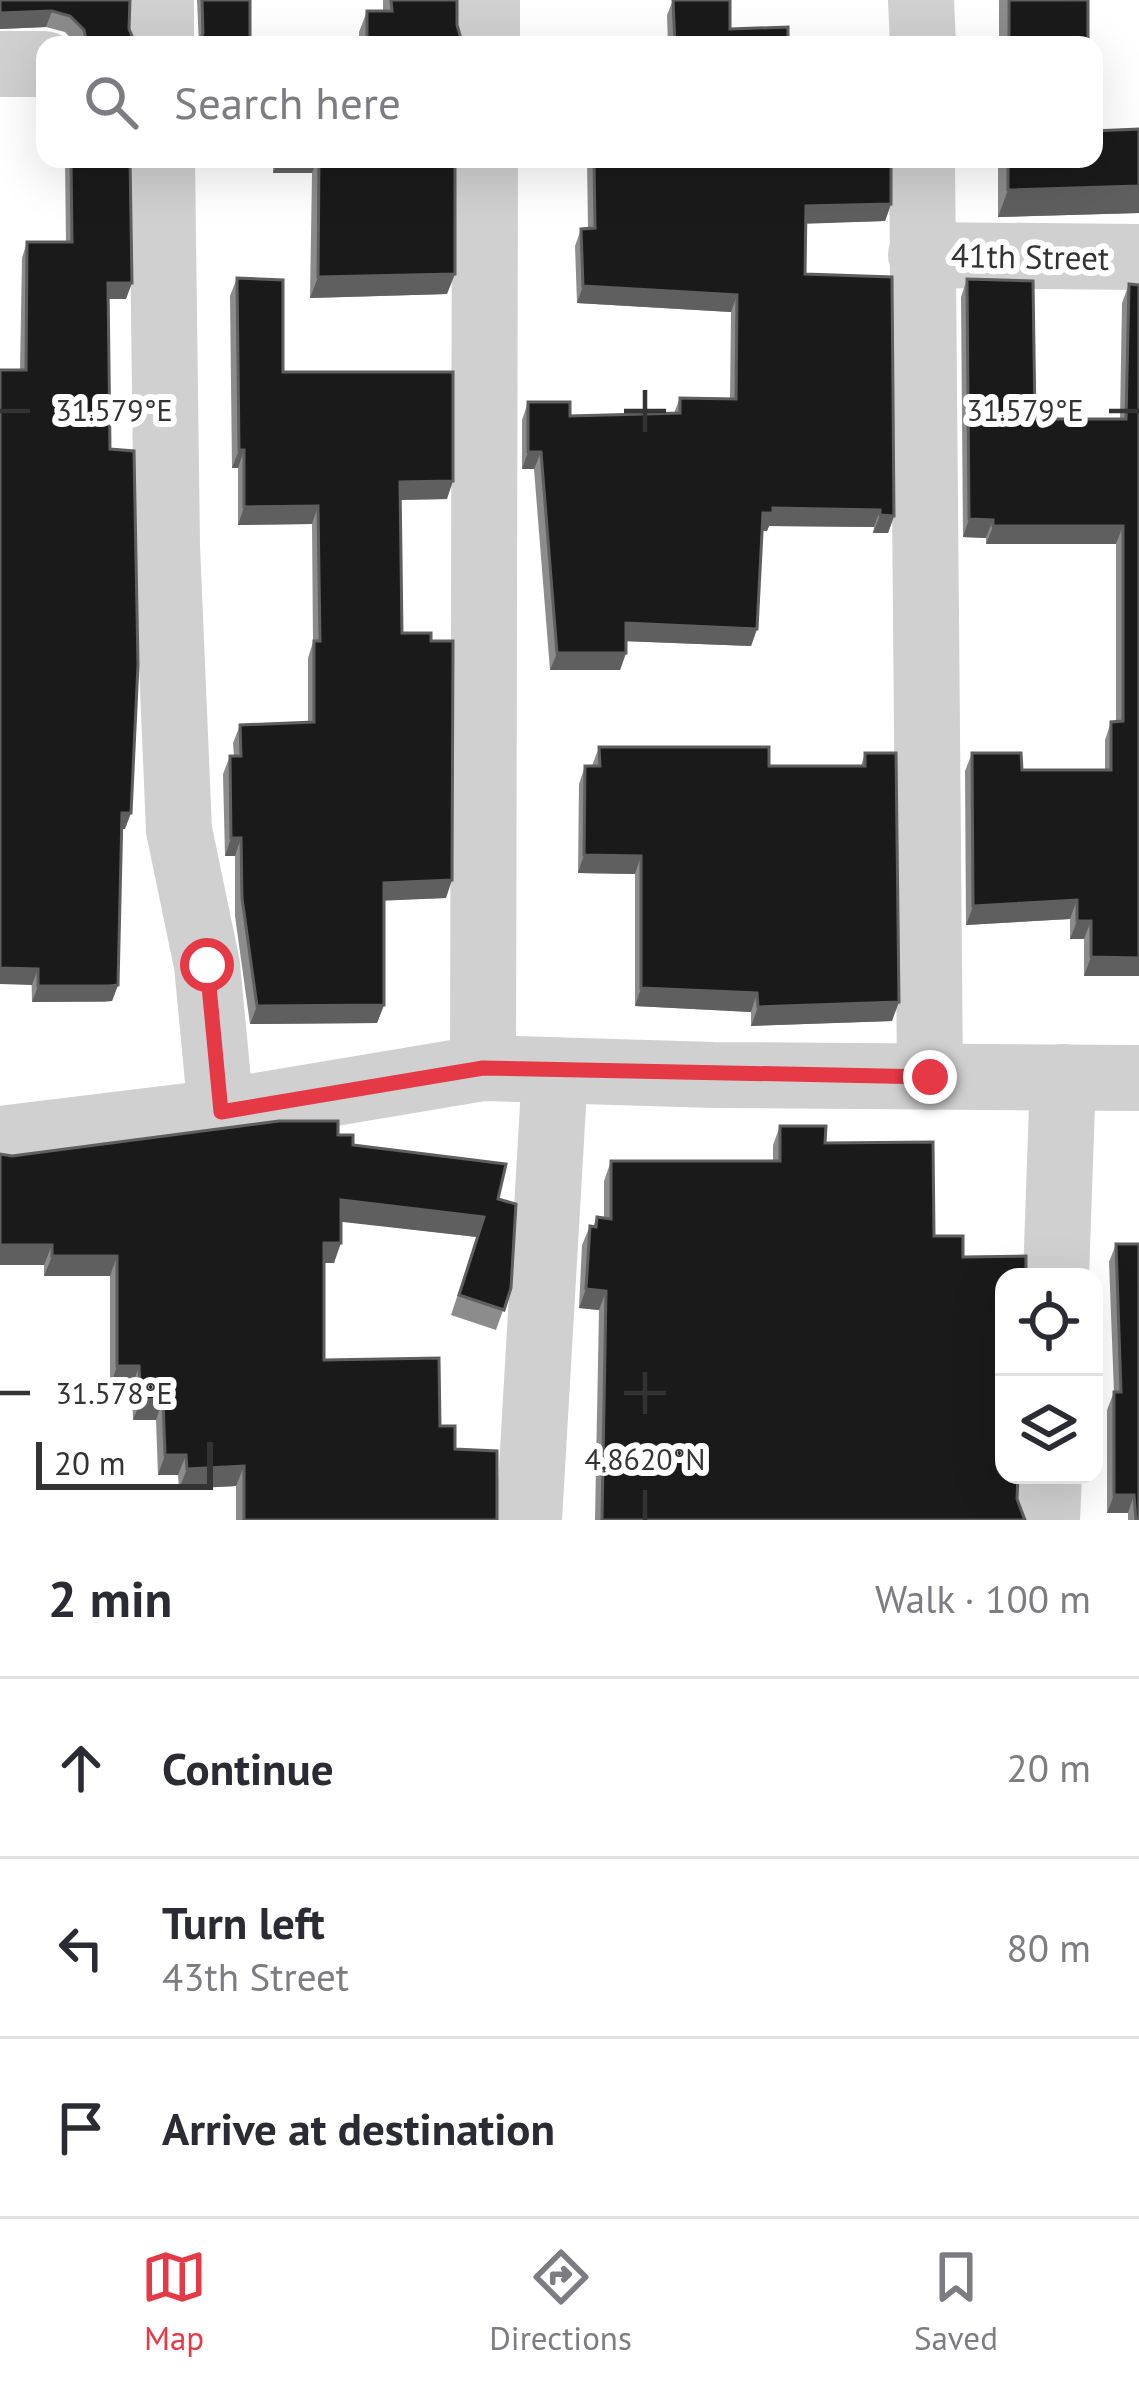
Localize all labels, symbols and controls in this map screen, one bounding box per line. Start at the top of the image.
search box [36,36,1103,168]
icon: search [78,69,144,135]
text: Search here [174,73,401,131]
street label: 41th Street [950,233,1110,279]
text: 31.579°E [56,390,173,429]
text: 31.579°E [967,390,1084,429]
route start [180,938,234,992]
route end [903,1050,957,1104]
map controls [995,1268,1103,1484]
button: locate [995,1268,1103,1376]
text: 31.578°E [56,1373,173,1412]
button: layers [995,1376,1103,1484]
scale bar [36,1436,213,1489]
text: 4.8620°N [584,1439,706,1478]
text: 20 m [54,1441,126,1484]
text: 2 min [48,1565,172,1631]
text: Walk · 100 m [875,1573,1091,1624]
icon: ahead [48,1735,114,1801]
text: Continue [162,1739,334,1797]
text: 20 m [1006,1742,1091,1793]
text: Turn left [162,1893,325,1951]
icon: left [48,1915,114,1981]
text: 80 m [1006,1922,1091,1973]
text: 43th Street [162,1951,349,2002]
icon: arrive [48,2095,114,2161]
text: Arrive at destination [162,2099,555,2157]
tab: Map [141,2244,207,2359]
tab: Directions [489,2244,632,2359]
tab: Saved [914,2244,998,2359]

